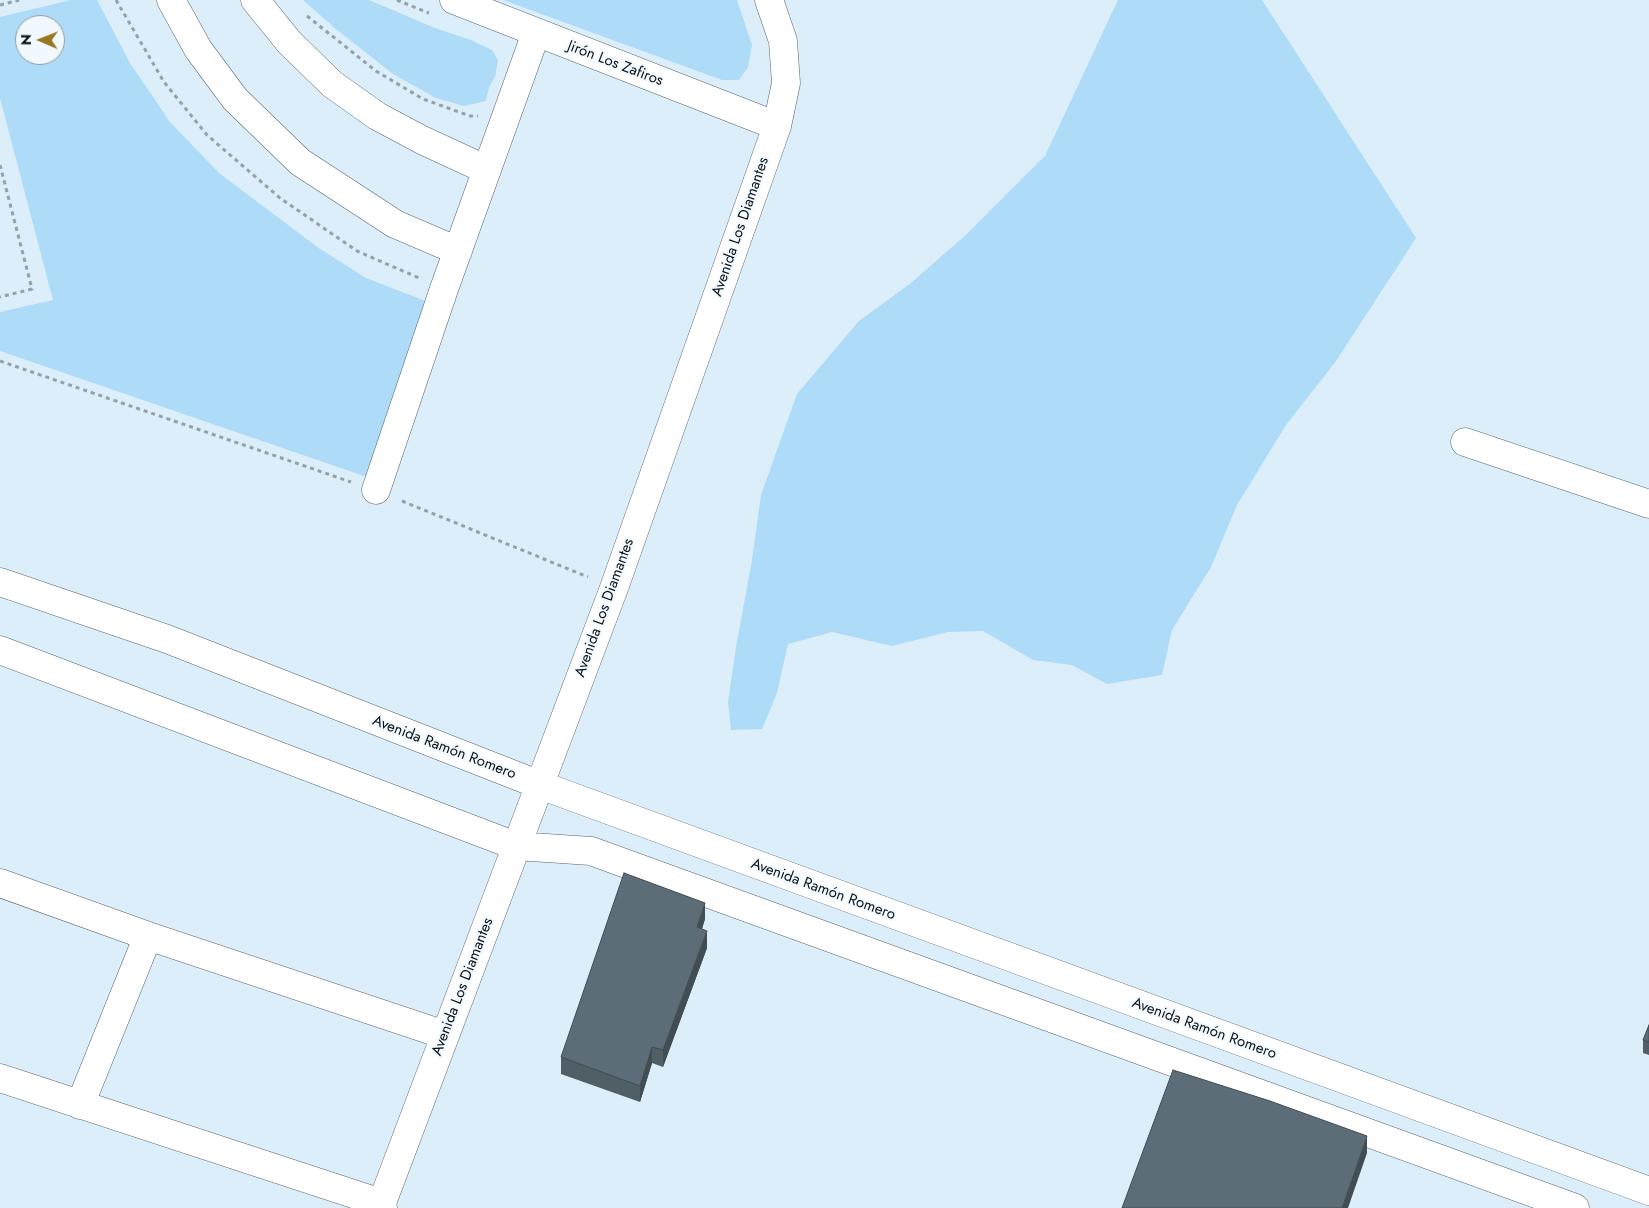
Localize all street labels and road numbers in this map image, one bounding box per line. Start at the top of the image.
street label: Jirón Los Zafiros [565,37,665,91]
street label: Avenida Los Diamantes [709,155,773,299]
street label: Avenida Los Diamantes [572,536,638,680]
street label: Avenida Ramón Romero [370,712,518,784]
street label: Avenida Ramón Romero [748,855,898,925]
street label: Avenida Los Diamantes [428,916,498,1058]
street label: Avenida Ramón Romero [1129,994,1279,1064]

